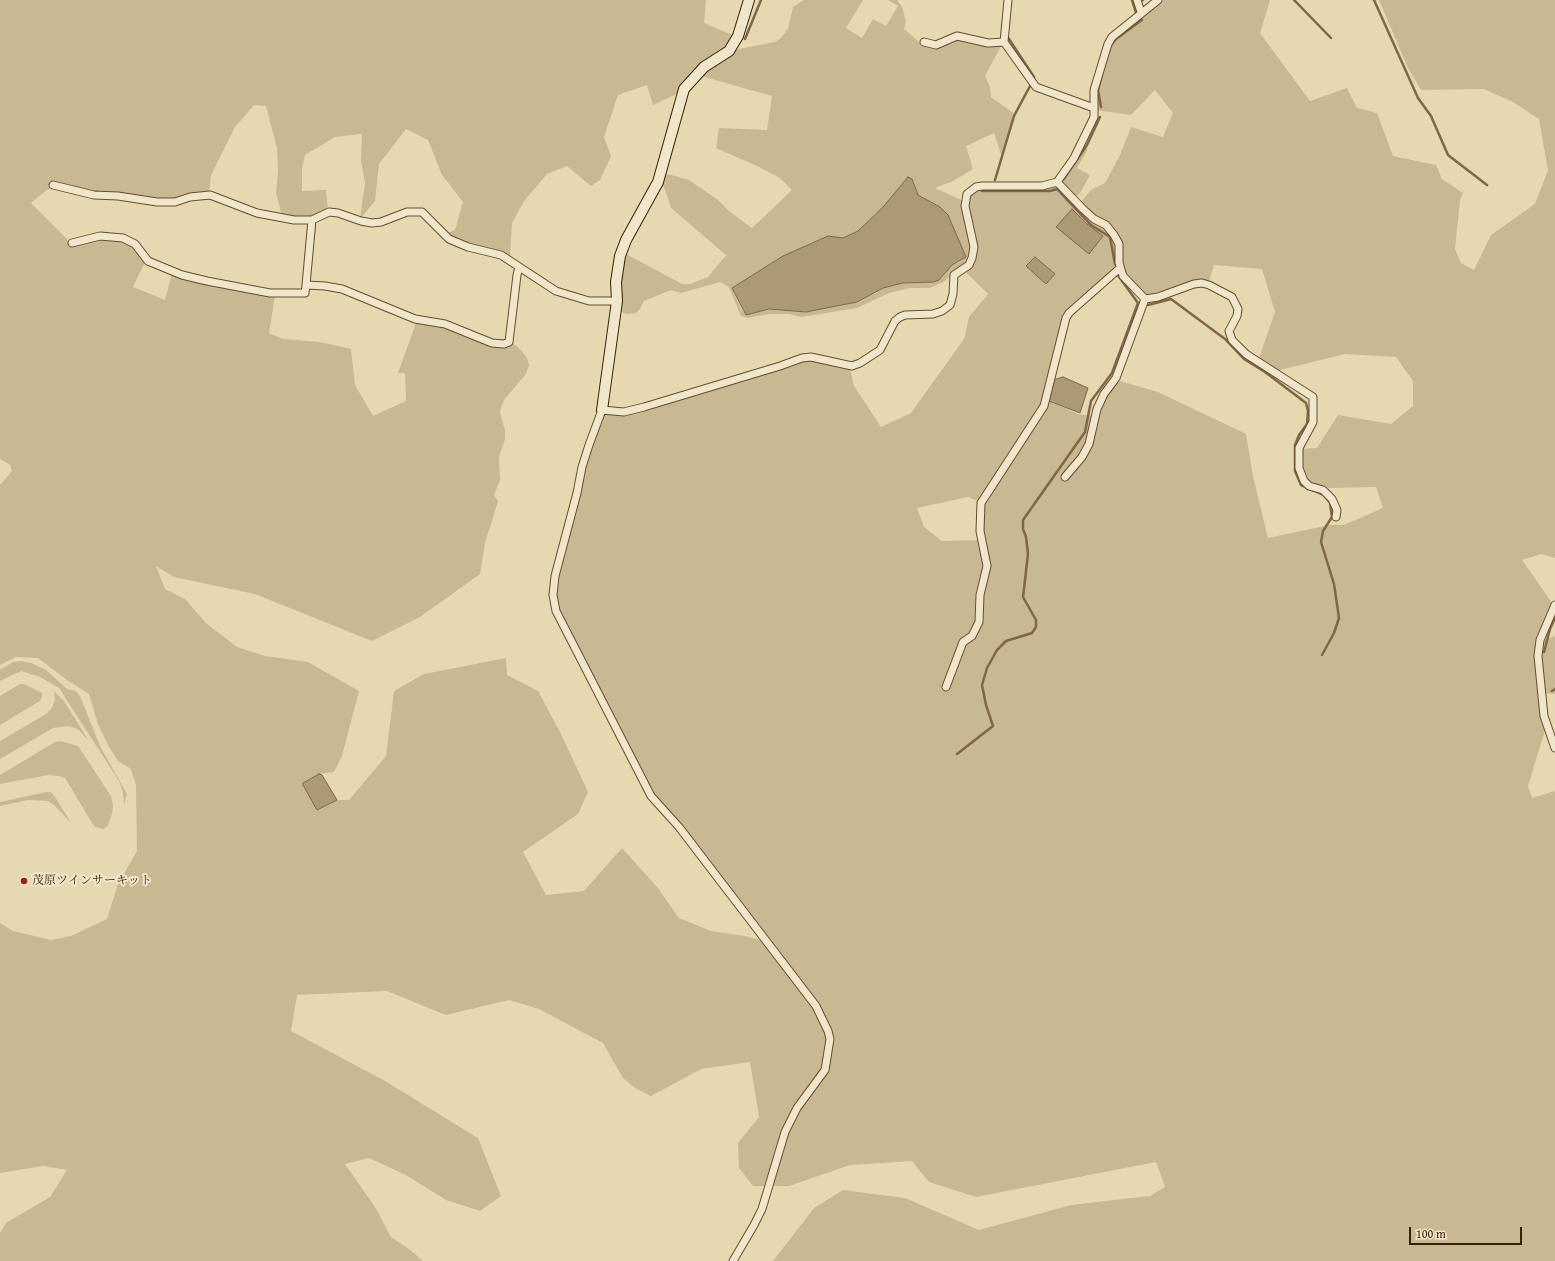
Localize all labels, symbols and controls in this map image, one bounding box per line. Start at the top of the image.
place label: 茂原ツインサーキット [32,874,152,888]
marker: 茂原ツインサーキット [19,876,29,886]
scale bar [1411,1219,1524,1245]
text: 100 m [1416,1225,1446,1242]

